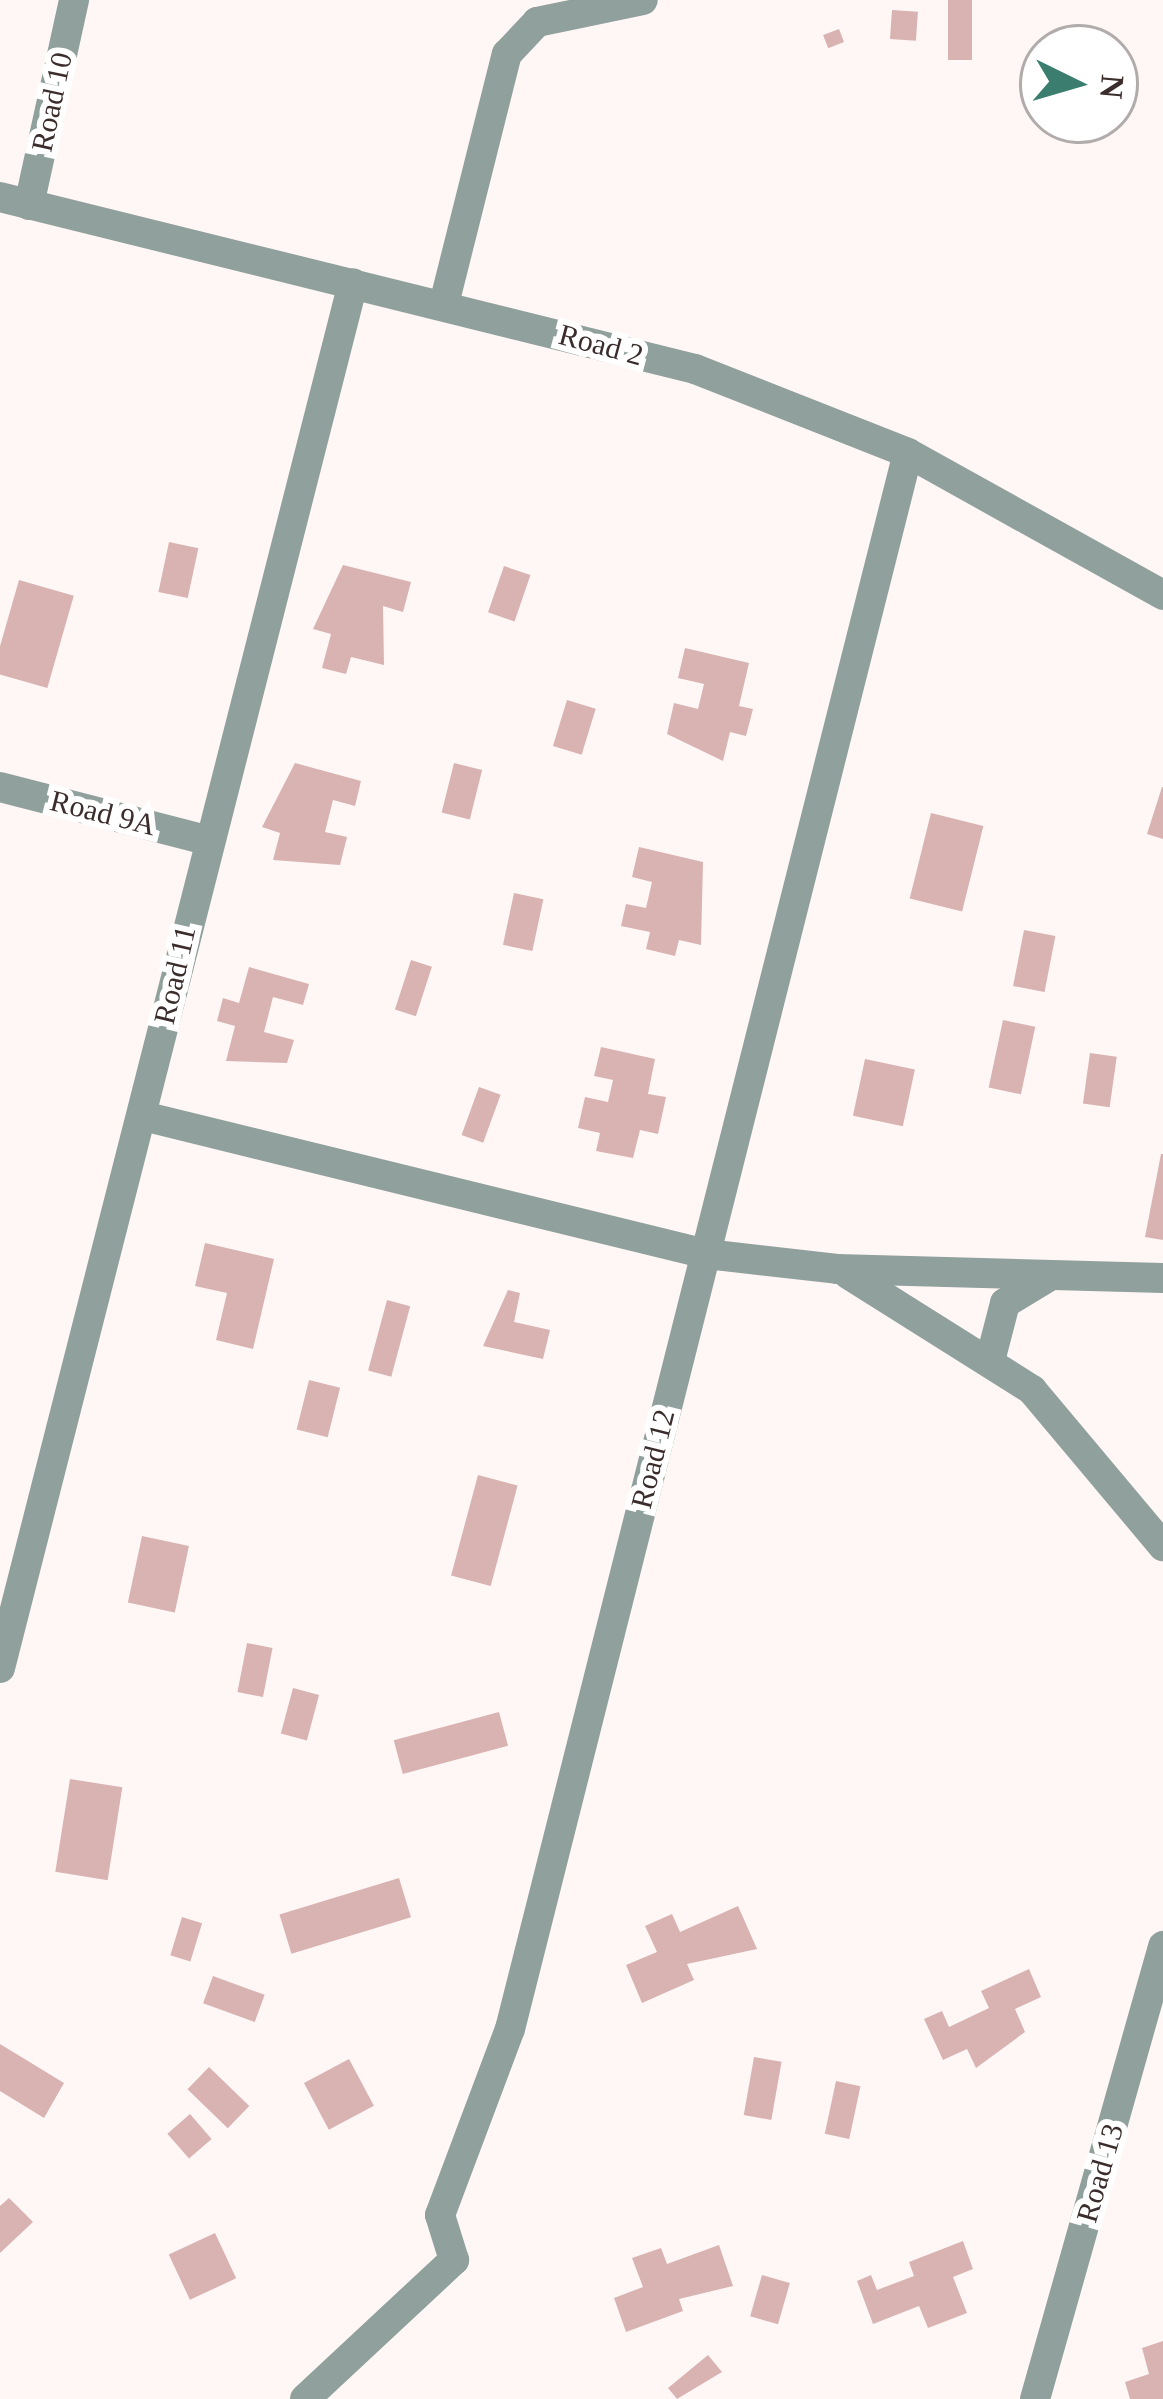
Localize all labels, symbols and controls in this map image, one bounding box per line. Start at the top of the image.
north arrow [1019,24,1139,144]
street label: Road 10 [24,49,80,155]
text: N [1093,73,1131,100]
street label: Road 2 [555,317,647,373]
street label: Road 9A [46,783,160,843]
street label: Road 11 [146,922,204,1028]
street label: Road 12 [623,1406,683,1512]
street label: Road 13 [1069,2120,1131,2226]

